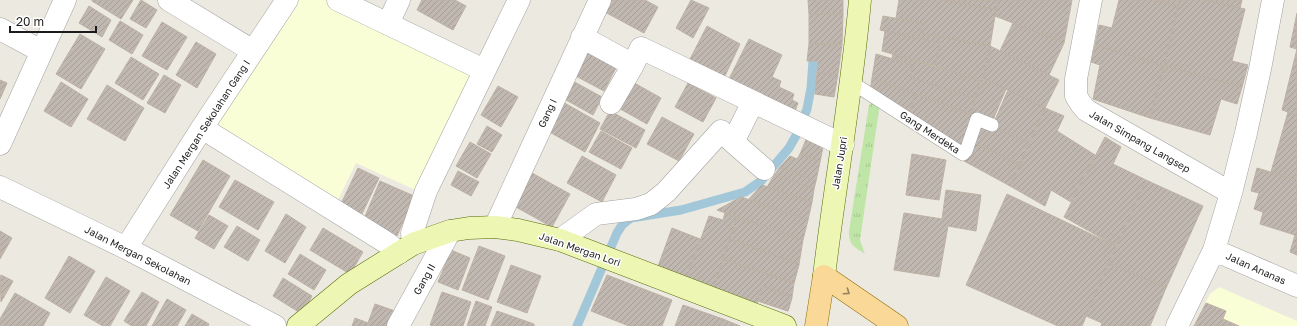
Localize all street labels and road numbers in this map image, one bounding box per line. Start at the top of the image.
street label: Jalan Mergan Sekolahan Gang I [160,57,252,191]
street label: Gang I [535,97,559,129]
street label: Jalan Simpang Langsep [1088,107,1192,175]
street label: Gang Merdeka [898,108,962,156]
street label: Jalan Jupri [829,136,849,190]
street label: Jalan Mergan Sekolahan [83,223,193,287]
street label: Jalan Mergan Lori [538,229,622,269]
street label: Jalan Ananas [1224,249,1288,287]
street label: Gang II [411,261,437,297]

